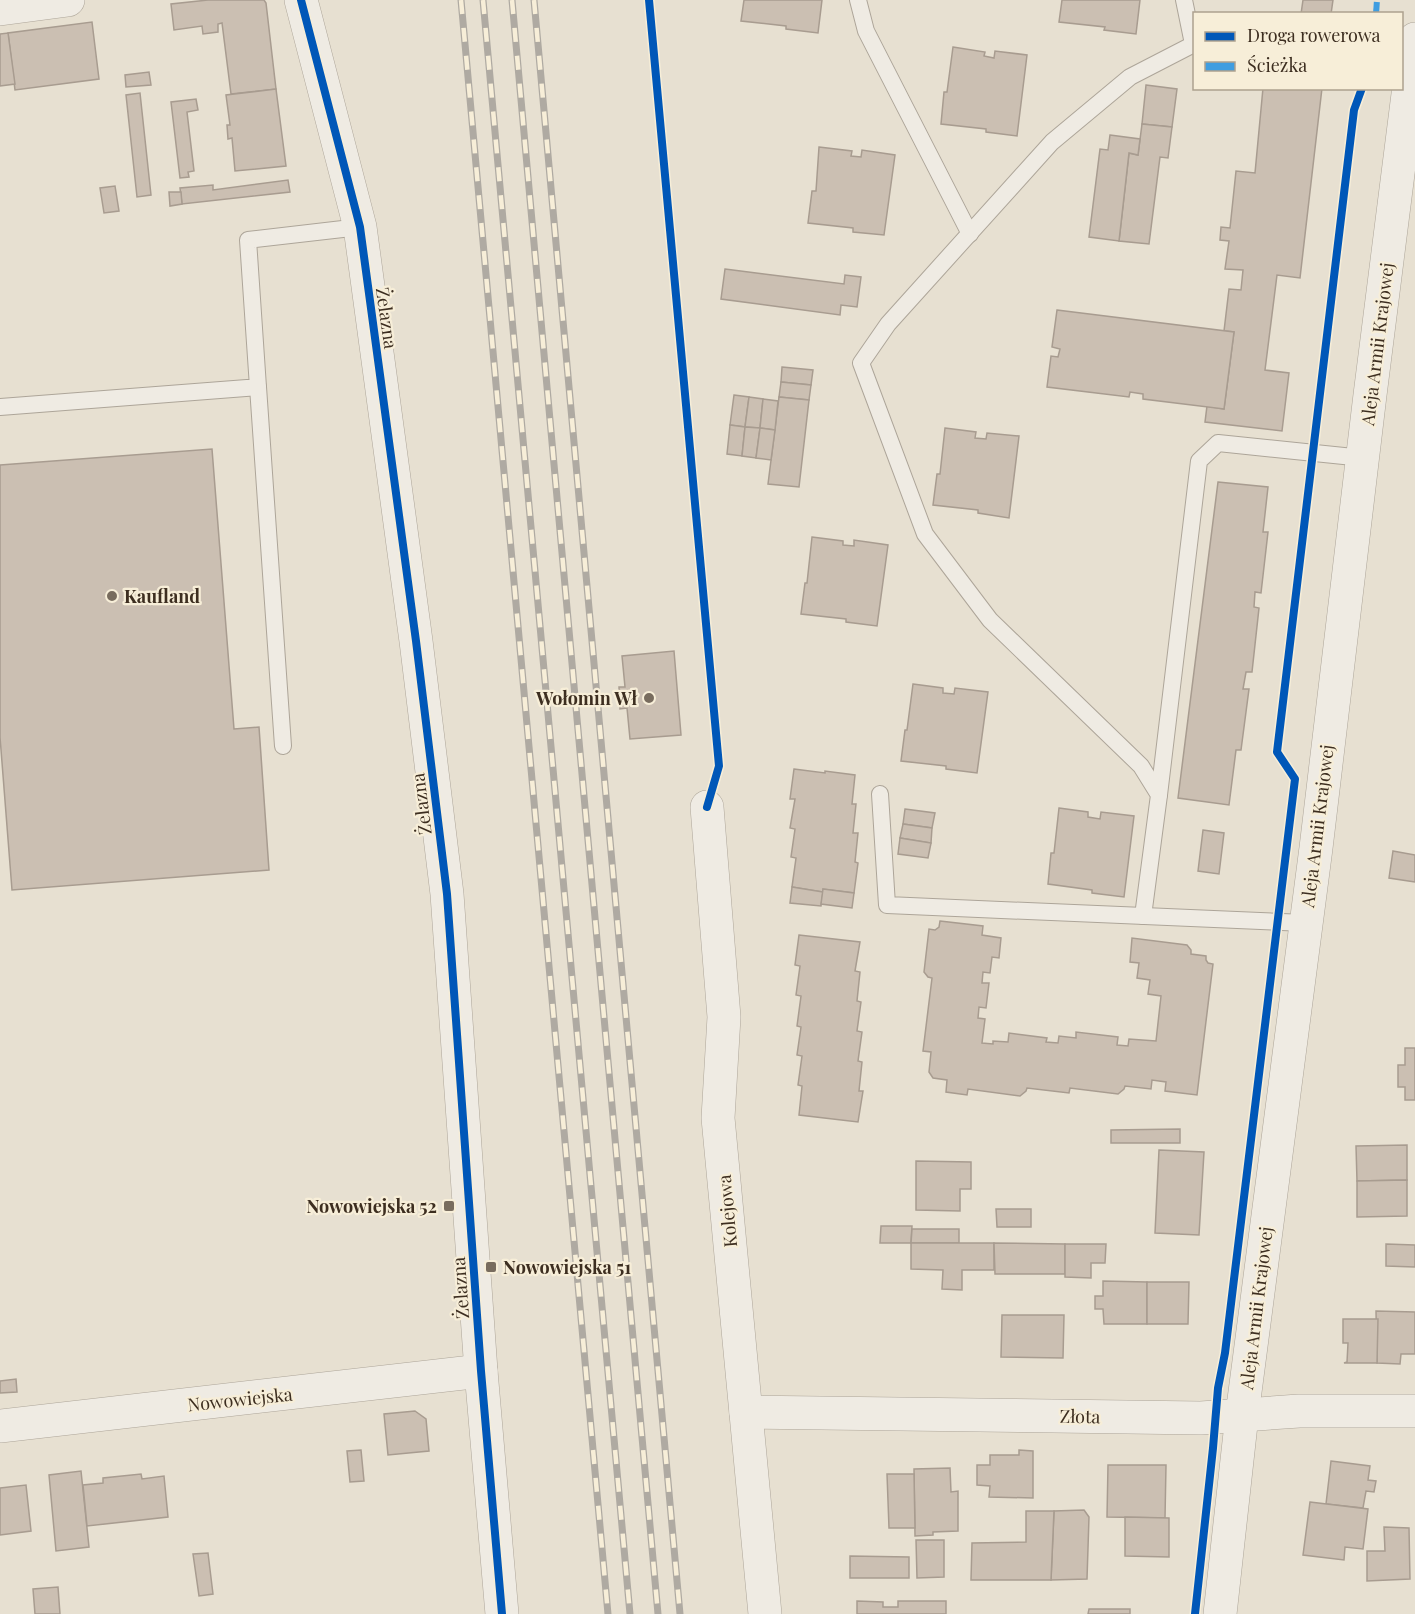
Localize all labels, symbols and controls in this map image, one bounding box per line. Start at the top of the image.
legend [1193,12,1403,90]
text: Droga rowerowa [1247,23,1380,47]
text: Ścieżka [1247,53,1307,77]
street label: Aleja Armii Krajowej [1355,261,1399,428]
street label: Żelazna [371,286,403,350]
place label: Kaufland [124,584,200,608]
marker: Kaufland [105,589,119,603]
place label: Wołomin Wł [535,686,637,710]
marker: Wołomin Wł [642,691,656,705]
street label: Aleja Armii Krajowej [1295,743,1339,910]
street label: Żelazna [405,772,437,836]
street label: Kolejowa [712,1174,742,1248]
place label: Nowowiejska 52 [306,1194,437,1218]
marker: Nowowiejska 52 [442,1199,456,1213]
street label: Aleja Armii Krajowej [1234,1225,1278,1392]
place label: Nowowiejska 51 [503,1255,631,1279]
street label: Żelazna [446,1256,474,1320]
marker: Nowowiejska 51 [484,1260,498,1274]
street label: Nowowiejska [186,1382,294,1416]
street label: Złota [1059,1404,1101,1428]

